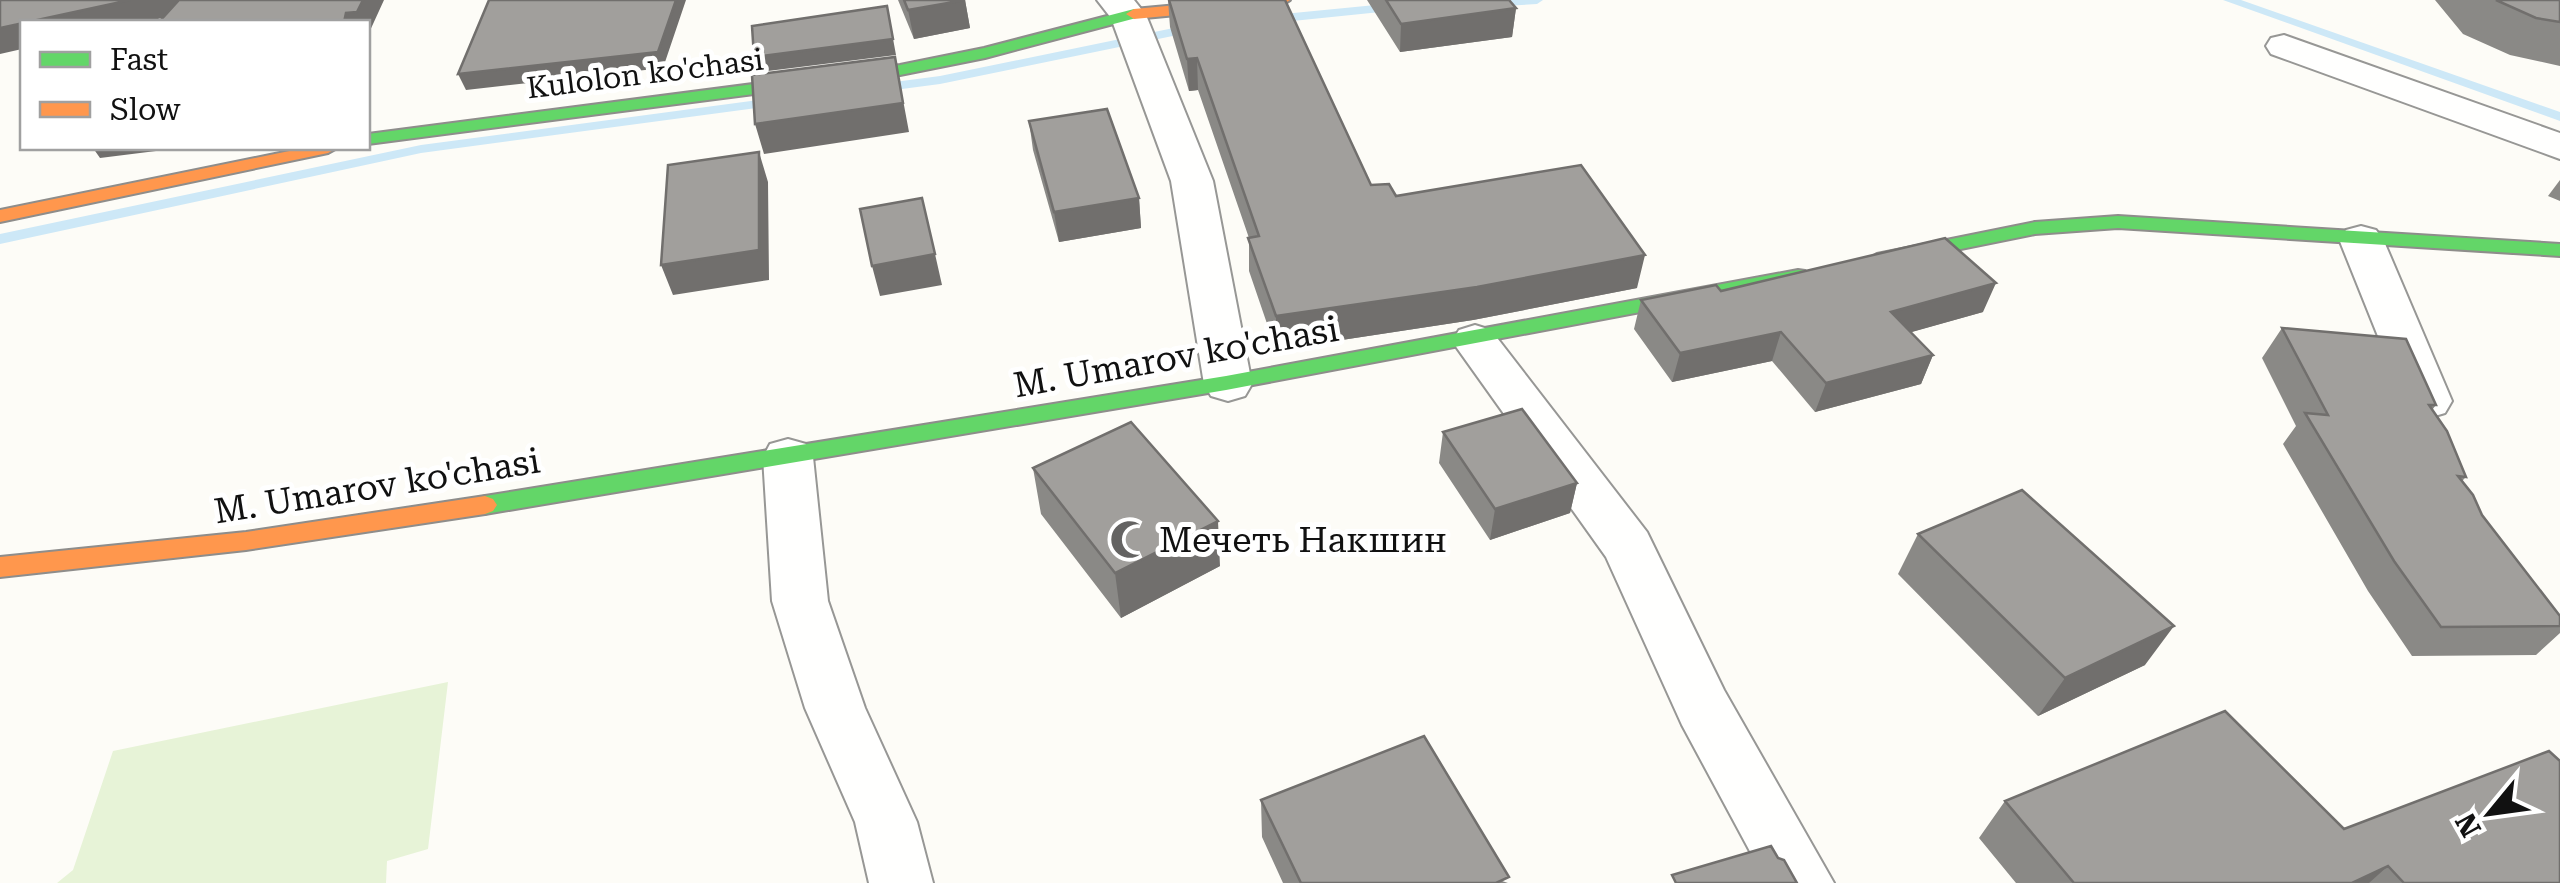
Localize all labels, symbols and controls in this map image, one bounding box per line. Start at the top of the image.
legend [20,20,370,150]
text: Fast [110,42,168,77]
street label: Kulolon ko'chasi [524,42,765,105]
text: Slow [110,92,181,127]
street label: M. Umarov ko'chasi [1010,309,1342,406]
street label: M. Umarov ko'chasi [211,440,543,532]
mosque icon: Мечеть Накшин [1108,519,1150,561]
place label: Мечеть Накшин [1159,520,1447,561]
north arrow [2440,763,2540,863]
text: N [2449,807,2488,842]

